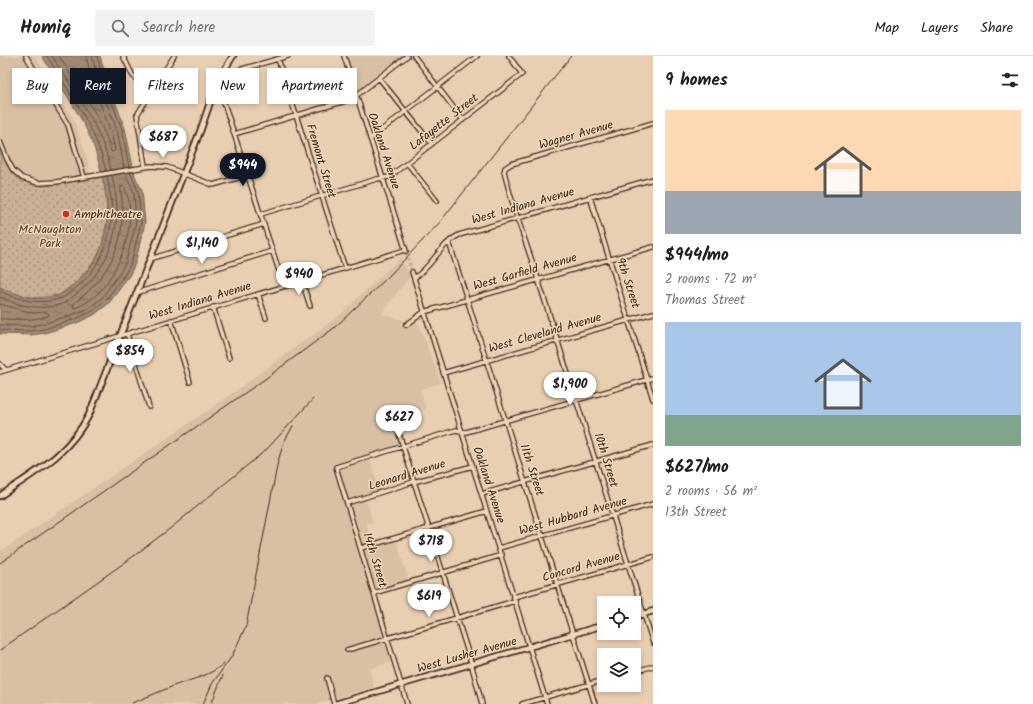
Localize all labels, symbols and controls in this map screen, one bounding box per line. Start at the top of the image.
search box [95,10,375,46]
text: Homiq [20,13,71,43]
text: Search here [141,16,215,40]
icon: search [109,17,131,39]
text: Map [875,17,899,39]
text: Layers [921,17,959,39]
text: Share [981,17,1013,39]
text: 9 homes [665,67,728,94]
chip: Buy [12,68,62,104]
chip: Rent [70,68,126,104]
chip: Filters [134,68,198,104]
chip: New [206,68,259,104]
chip: Apartment [267,68,357,104]
icon: filters [999,69,1021,91]
street label: Lafayette Street [405,89,483,155]
street label: Oakland Avenue [363,110,406,192]
street label: Wagner Avenue [537,115,616,155]
street label: Fremont Street [301,121,341,201]
pin: $687 [139,125,187,159]
text: $687 [149,127,177,148]
icon: home [807,136,879,208]
pin: $944 [219,153,267,187]
text: $944 [229,155,257,176]
street label: West Indiana Avenue [469,182,577,230]
place label: Amphitheatre [74,205,143,224]
marker: Amphitheatre [61,209,71,219]
park label: McNaughton Park [19,220,81,253]
pin: $1,140 [169,231,235,265]
text: $1,140 [186,233,218,254]
text: $944/mo [665,242,729,269]
street label: West Garfield Avenue [471,248,580,296]
street label: 9th Street [611,255,645,311]
pin: $940 [275,262,323,296]
text: $940 [285,264,313,285]
text: 2 rooms · 72 m² [665,269,756,290]
street label: West Indiana Avenue [146,276,254,326]
text: Thomas Street [665,290,745,311]
street label: West Cleveland Avenue [486,308,604,358]
pin: $854 [106,339,154,373]
text: $854 [115,341,145,362]
icon: home [807,348,879,420]
pin: $1,900 [537,372,603,406]
text: $1,900 [553,374,587,395]
pin: $627 [375,405,423,439]
text: $627 [385,407,413,428]
street label: 10th Street [589,430,623,490]
street label: 11th Street [515,441,549,499]
street label: Oakland Avenue [468,444,511,526]
street label: Leonard Avenue [366,454,448,496]
text: $627/mo [665,454,729,481]
text: 2 rooms · 56 m² [665,481,757,502]
street label: West Hubbard Avenue [517,491,630,540]
text: 13th Street [665,502,727,523]
pin: $718 [407,529,455,563]
street label: 14th Street [358,530,392,590]
text: $718 [418,531,444,552]
street label: Concord Avenue [540,547,623,587]
pin: $619 [405,584,453,618]
text: $619 [416,586,442,607]
map controls [597,596,641,692]
button: locate [597,596,641,640]
street label: West Lusher Avenue [415,632,520,678]
button: layers [597,648,641,692]

